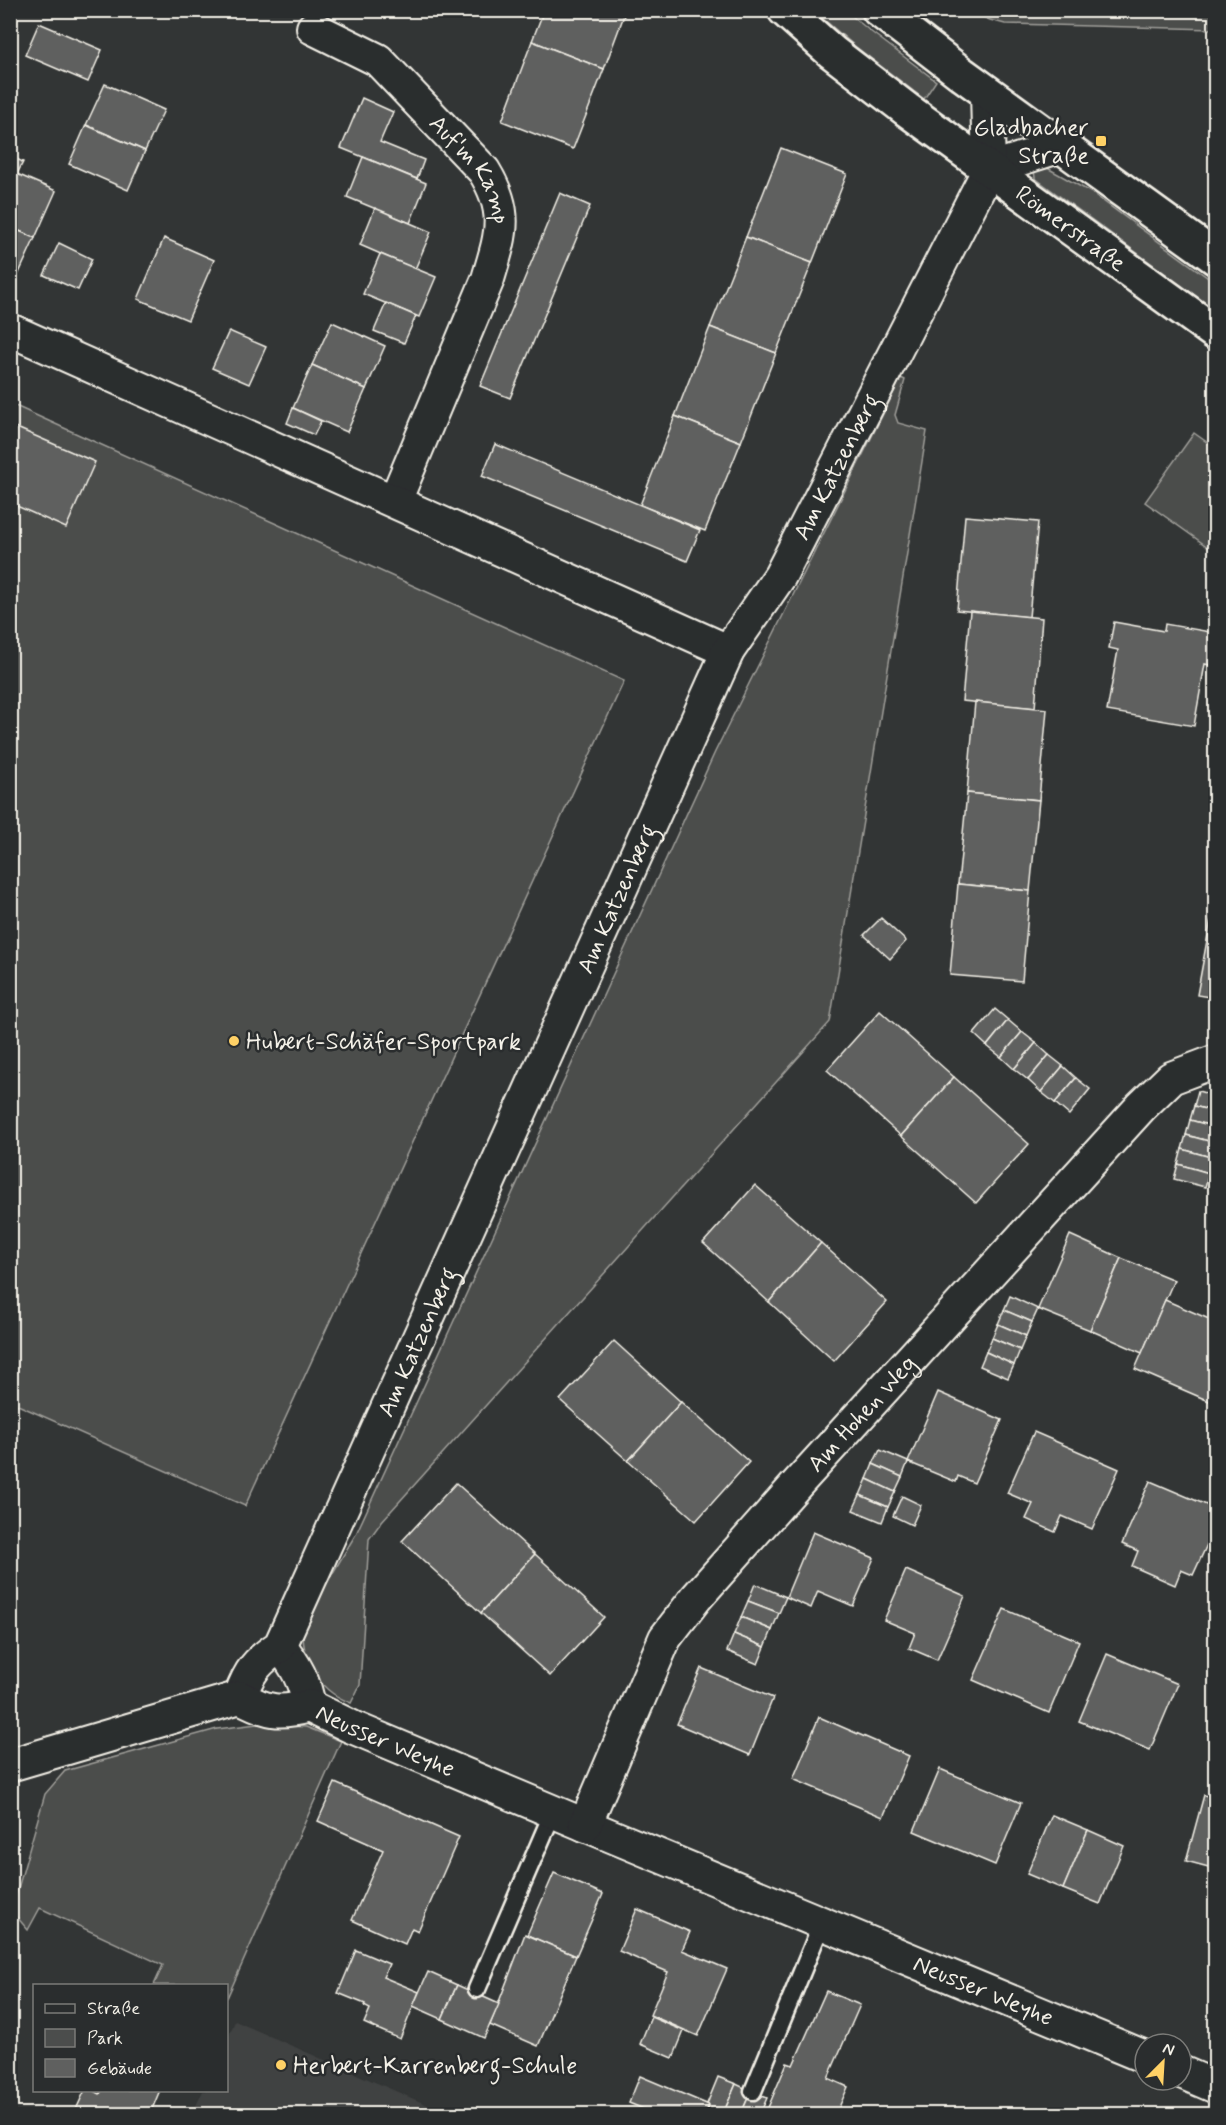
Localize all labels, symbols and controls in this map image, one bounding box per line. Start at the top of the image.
street label: Auf'm Kamp [422,109,515,225]
place label: Gladbacher Straße [973,113,1089,172]
marker: Gladbacher Straße [1094,134,1108,148]
street label: Römerstraße [1009,179,1132,280]
street label: Am Katzenberg [787,389,891,546]
street label: Am Katzenberg [571,820,668,979]
place label: Hubert-Schäfer-Sportpark [246,1027,521,1058]
marker: Hubert-Schäfer-Sportpark [227,1034,241,1048]
street label: Am Katzenberg [371,1263,468,1422]
street label: Am Hohen Weg [801,1349,926,1480]
street label: Neusser Weyhe [310,1698,459,1786]
street label: Neusser Weyhe [908,1949,1058,2034]
legend [33,1984,228,2092]
text: Straße [87,1997,140,2021]
text: Park [87,2027,123,2051]
north arrow [1133,2032,1193,2092]
text: N [1159,2038,1178,2061]
place label: Herbert-Karrenberg-Schule [293,2051,577,2085]
text: Gebäude [87,2057,152,2081]
marker: Herbert-Karrenberg-Schule [274,2058,288,2072]

